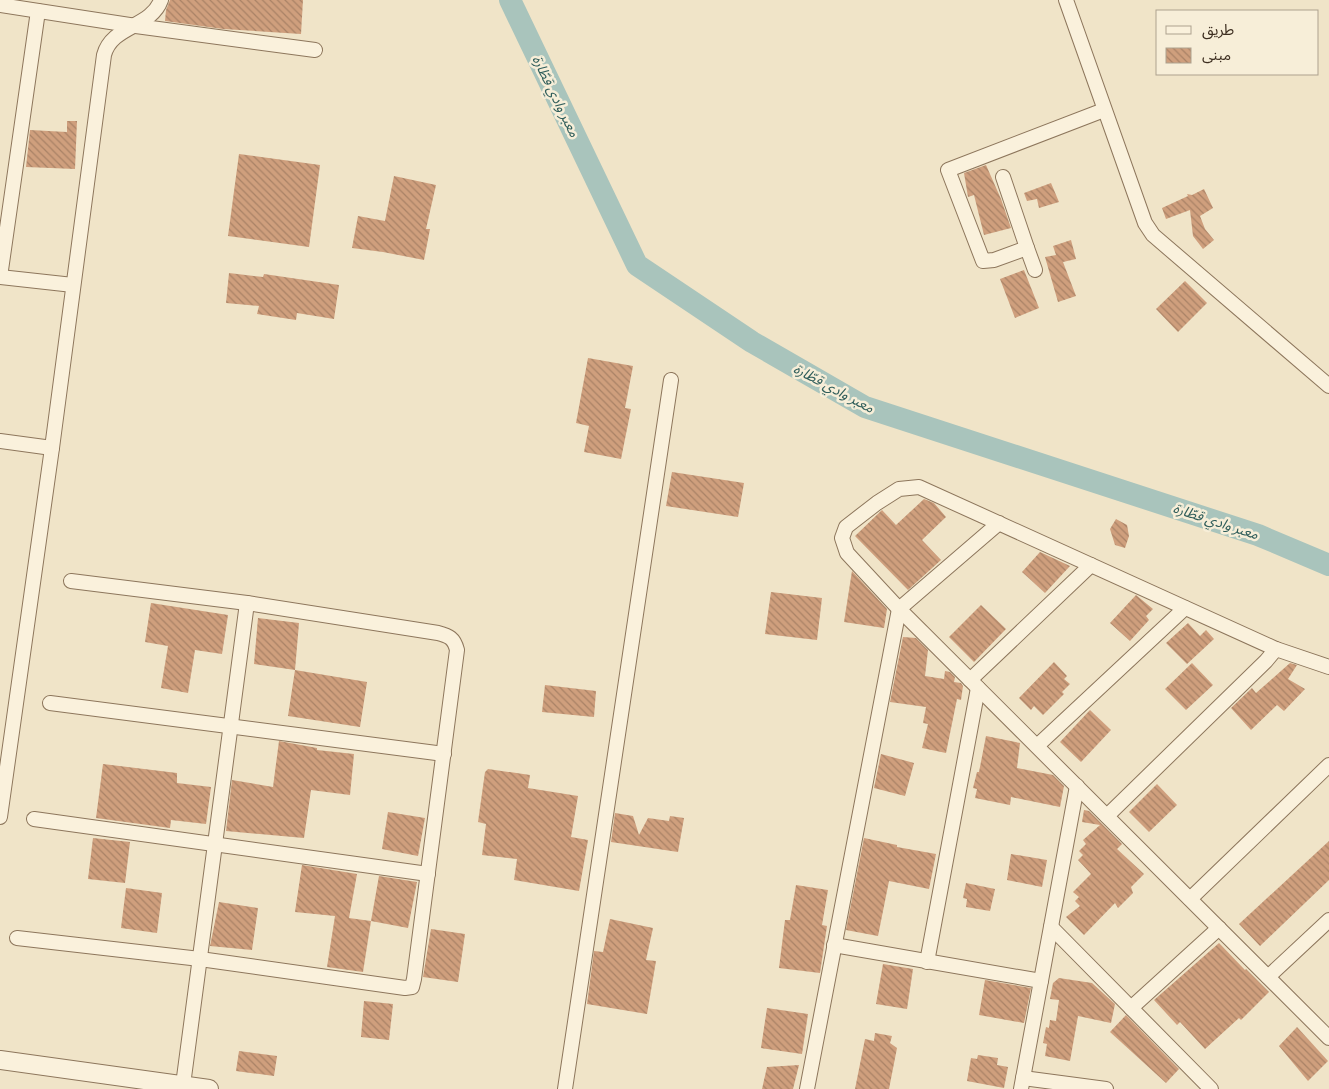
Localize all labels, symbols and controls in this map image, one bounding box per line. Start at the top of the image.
legend [1156,10,1319,75]
text: طريق [1202,20,1234,40]
text: مبنى [1202,45,1231,64]
water label: معبر وادي قطّارة [526,52,584,141]
water label: معبر وادي قطّارة [790,359,878,419]
water label: معبر وادي قطّارة [1170,499,1262,546]

